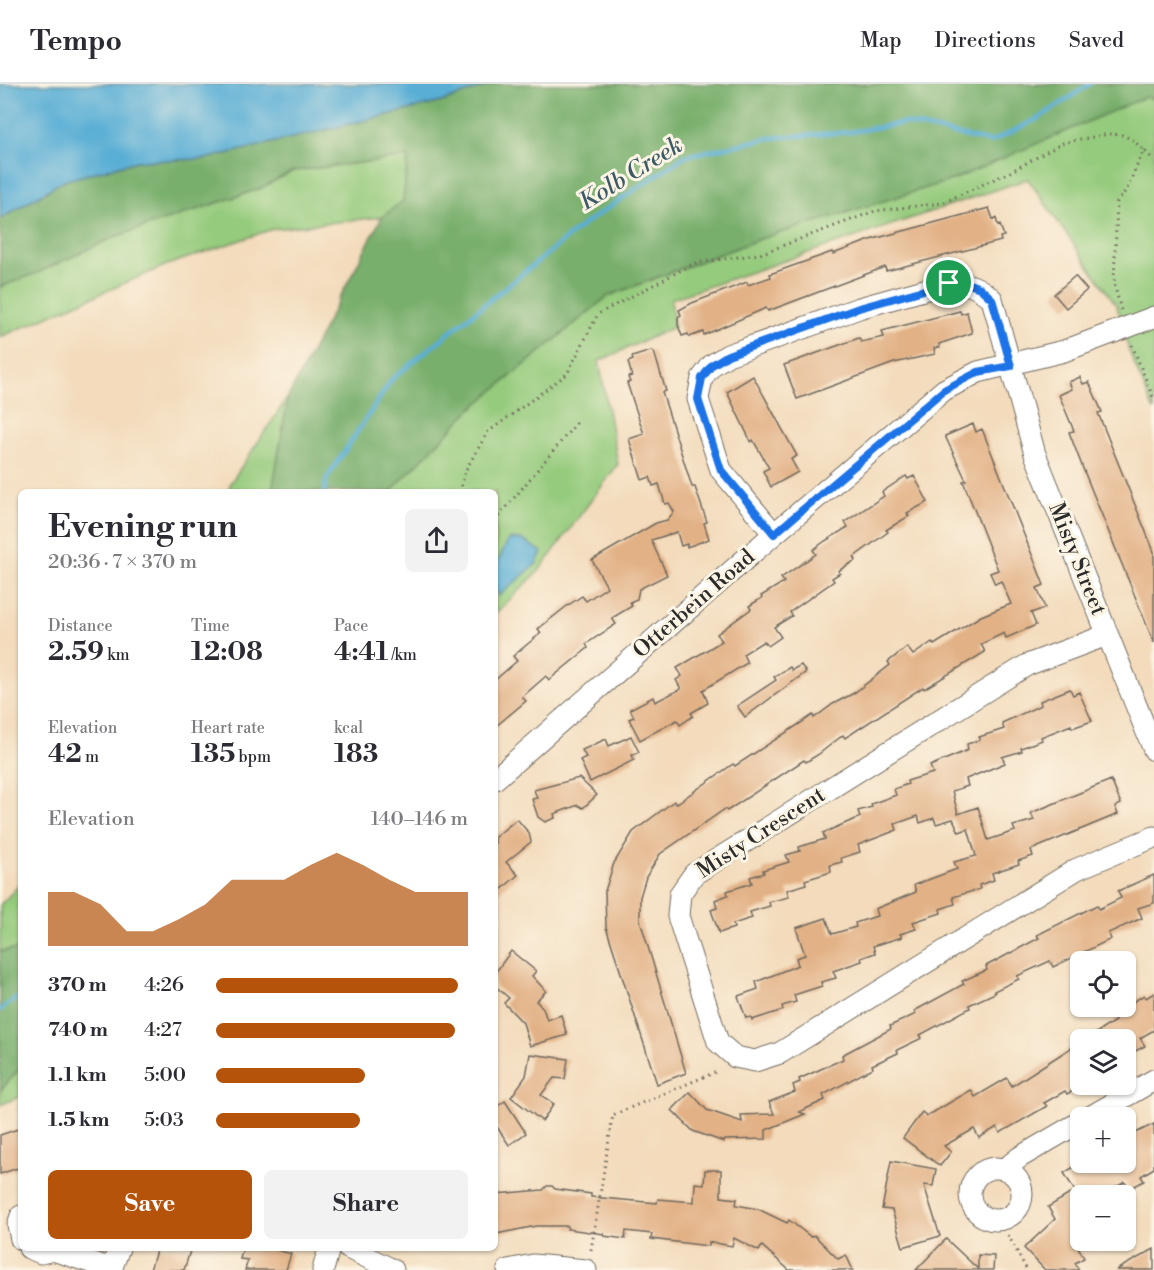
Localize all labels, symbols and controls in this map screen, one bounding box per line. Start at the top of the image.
text: Tempo [30,24,122,59]
text: Map [860,28,902,54]
text: Directions [935,28,1036,54]
text: Saved [1069,28,1124,54]
water label: Kolb Creek [574,130,688,218]
pin [923,257,974,308]
icon: arrive [932,266,965,299]
street label: Misty Street [1042,499,1112,620]
text: Evening run [48,507,237,548]
button: share [405,509,468,572]
street label: Otterbein Road [628,543,761,664]
text: 20:36 · 7 × 370 m [48,550,197,575]
text: Distance [48,616,113,636]
text: Time [191,616,230,636]
text: Pace [334,616,368,636]
text: 2.59 [48,636,104,668]
text: 12:08 [191,636,263,668]
text: 4:41 [334,636,388,668]
text: km [104,645,130,665]
text: /km [388,645,417,665]
text: Elevation [48,718,117,738]
text: Heart rate [191,718,265,738]
text: kcal [334,718,363,738]
text: 42 [48,738,82,770]
text: 135 [191,738,235,770]
text: 183 [334,738,378,770]
text: m [82,747,99,767]
text: bpm [235,747,271,767]
street label: Misty Crescent [692,781,831,885]
text: Elevation [48,807,135,832]
text: 140–146 m [371,807,468,832]
map controls [1070,951,1136,1251]
button: locate [1070,951,1136,1017]
text: 370 m [48,973,107,998]
text: 4:26 [144,973,184,998]
text: 740 m [48,1018,108,1043]
text: 4:27 [144,1018,182,1043]
button: layers [1070,1029,1136,1095]
text: 1.1 km [48,1063,107,1088]
text: 5:00 [144,1063,186,1088]
button: + [1070,1107,1136,1173]
text: 1.5 km [48,1108,109,1133]
text: 5:03 [144,1108,184,1133]
button: Save [48,1170,252,1239]
button: Share [264,1170,468,1239]
button: − [1070,1185,1136,1251]

